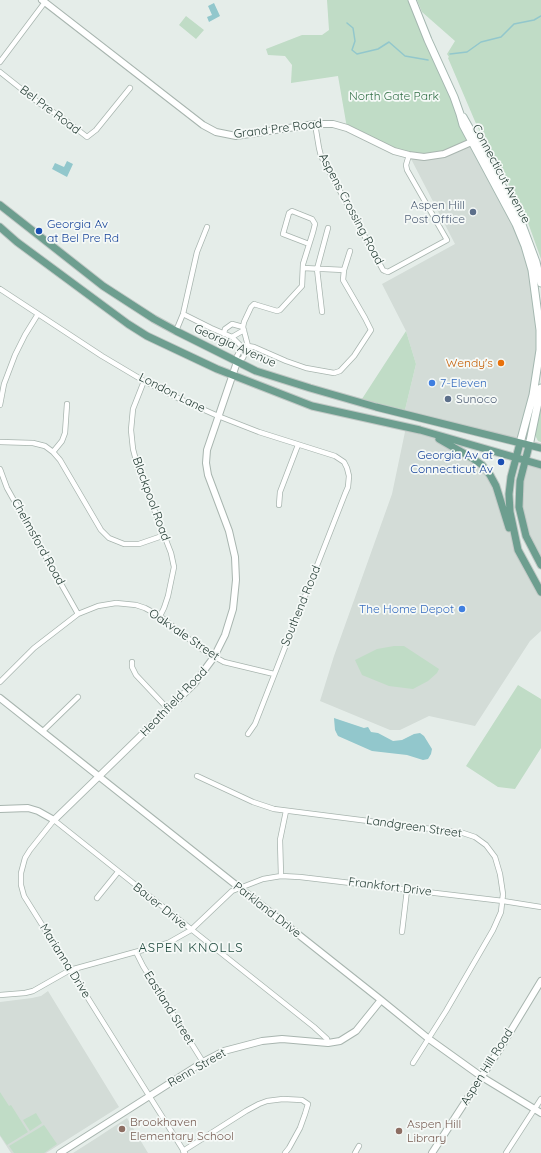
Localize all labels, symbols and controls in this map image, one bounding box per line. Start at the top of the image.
street label: Bel Pre Road [17,83,83,137]
park label: North Gate Park [349,89,439,103]
street label: Grand Pre Road [233,116,323,142]
street label: Connecticut Avenue [469,122,533,226]
street label: Aspens Crossing Road [316,151,386,267]
place label: Aspen Hill Post Office [404,198,465,226]
marker: Aspen Hill Post Office [468,207,478,217]
place label: Georgia Av at Bel Pre Rd [47,217,119,245]
marker: Georgia Av at Bel Pre Rd [34,226,44,236]
street label: Georgia Avenue [192,321,278,371]
place label: Wendy's [446,356,493,370]
marker: Wendy's [496,358,506,368]
street label: London Lane [136,370,208,416]
place label: 7-Eleven [440,376,487,390]
marker: 7-Eleven [427,378,437,388]
place label: Sunoco [456,392,497,406]
marker: Sunoco [443,394,453,404]
place label: Georgia Av at Connecticut Av [410,448,493,476]
street label: Blackpool Road [129,455,173,543]
marker: Georgia Av at Connecticut Av [496,457,506,467]
street label: Chelmsford Road [8,496,68,588]
street label: Southend Road [278,564,324,648]
place label: The Home Depot [359,602,454,616]
marker: The Home Depot [457,604,467,614]
street label: Oakvale Street [146,606,222,664]
street label: Heathfield Road [137,665,211,739]
street label: Landgreen Street [365,813,463,841]
street label: Frankfort Drive [348,875,432,899]
street label: Parkland Drive [230,879,304,941]
street label: Bauer Drive [130,880,190,932]
street label: Marianna Drive [36,921,94,1001]
district label: ASPEN KNOLLS [138,940,244,956]
street label: Eastland Street [141,969,197,1047]
street label: Aspen Hill Road [458,1026,516,1108]
street label: Renn Street [165,1046,229,1090]
place label: Brookhaven Elementary School [130,1115,234,1143]
place label: Aspen Hill Library [407,1117,461,1145]
marker: Brookhaven Elementary School [117,1124,127,1134]
marker: Aspen Hill Library [394,1126,404,1136]

